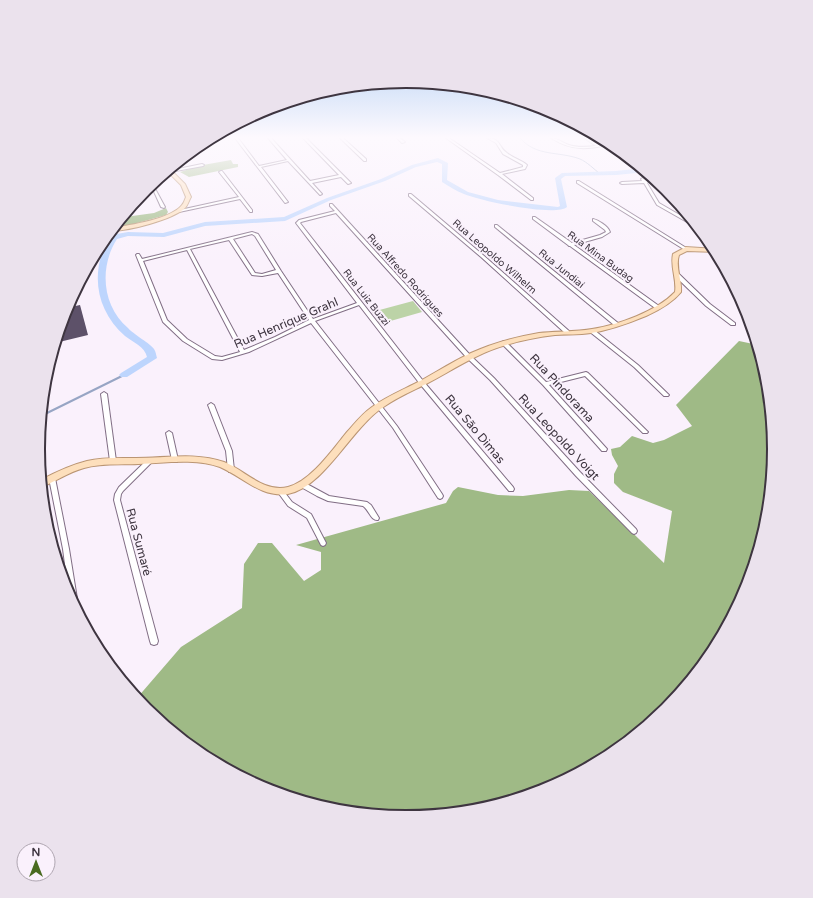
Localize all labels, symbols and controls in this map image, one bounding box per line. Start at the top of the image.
street label: Rua Leopoldo Wilhelm [450,217,539,296]
street label: Rua Mina Budag [565,229,636,285]
street label: Rua Alfredo Rodrigues [365,231,446,320]
street label: Rua Jundiaí [536,247,587,291]
street label: Rua Luiz Buzzi [340,267,392,328]
street label: Rua Henrique Grahl [232,295,340,351]
street label: Rua Pindorama [527,351,597,425]
street label: Rua Leopoldo Voigt [515,391,603,483]
street label: Rua São Dimas [442,392,508,466]
street label: Rua Sumaré [123,507,155,577]
north arrow [16,842,56,882]
text: N [32,846,40,859]

